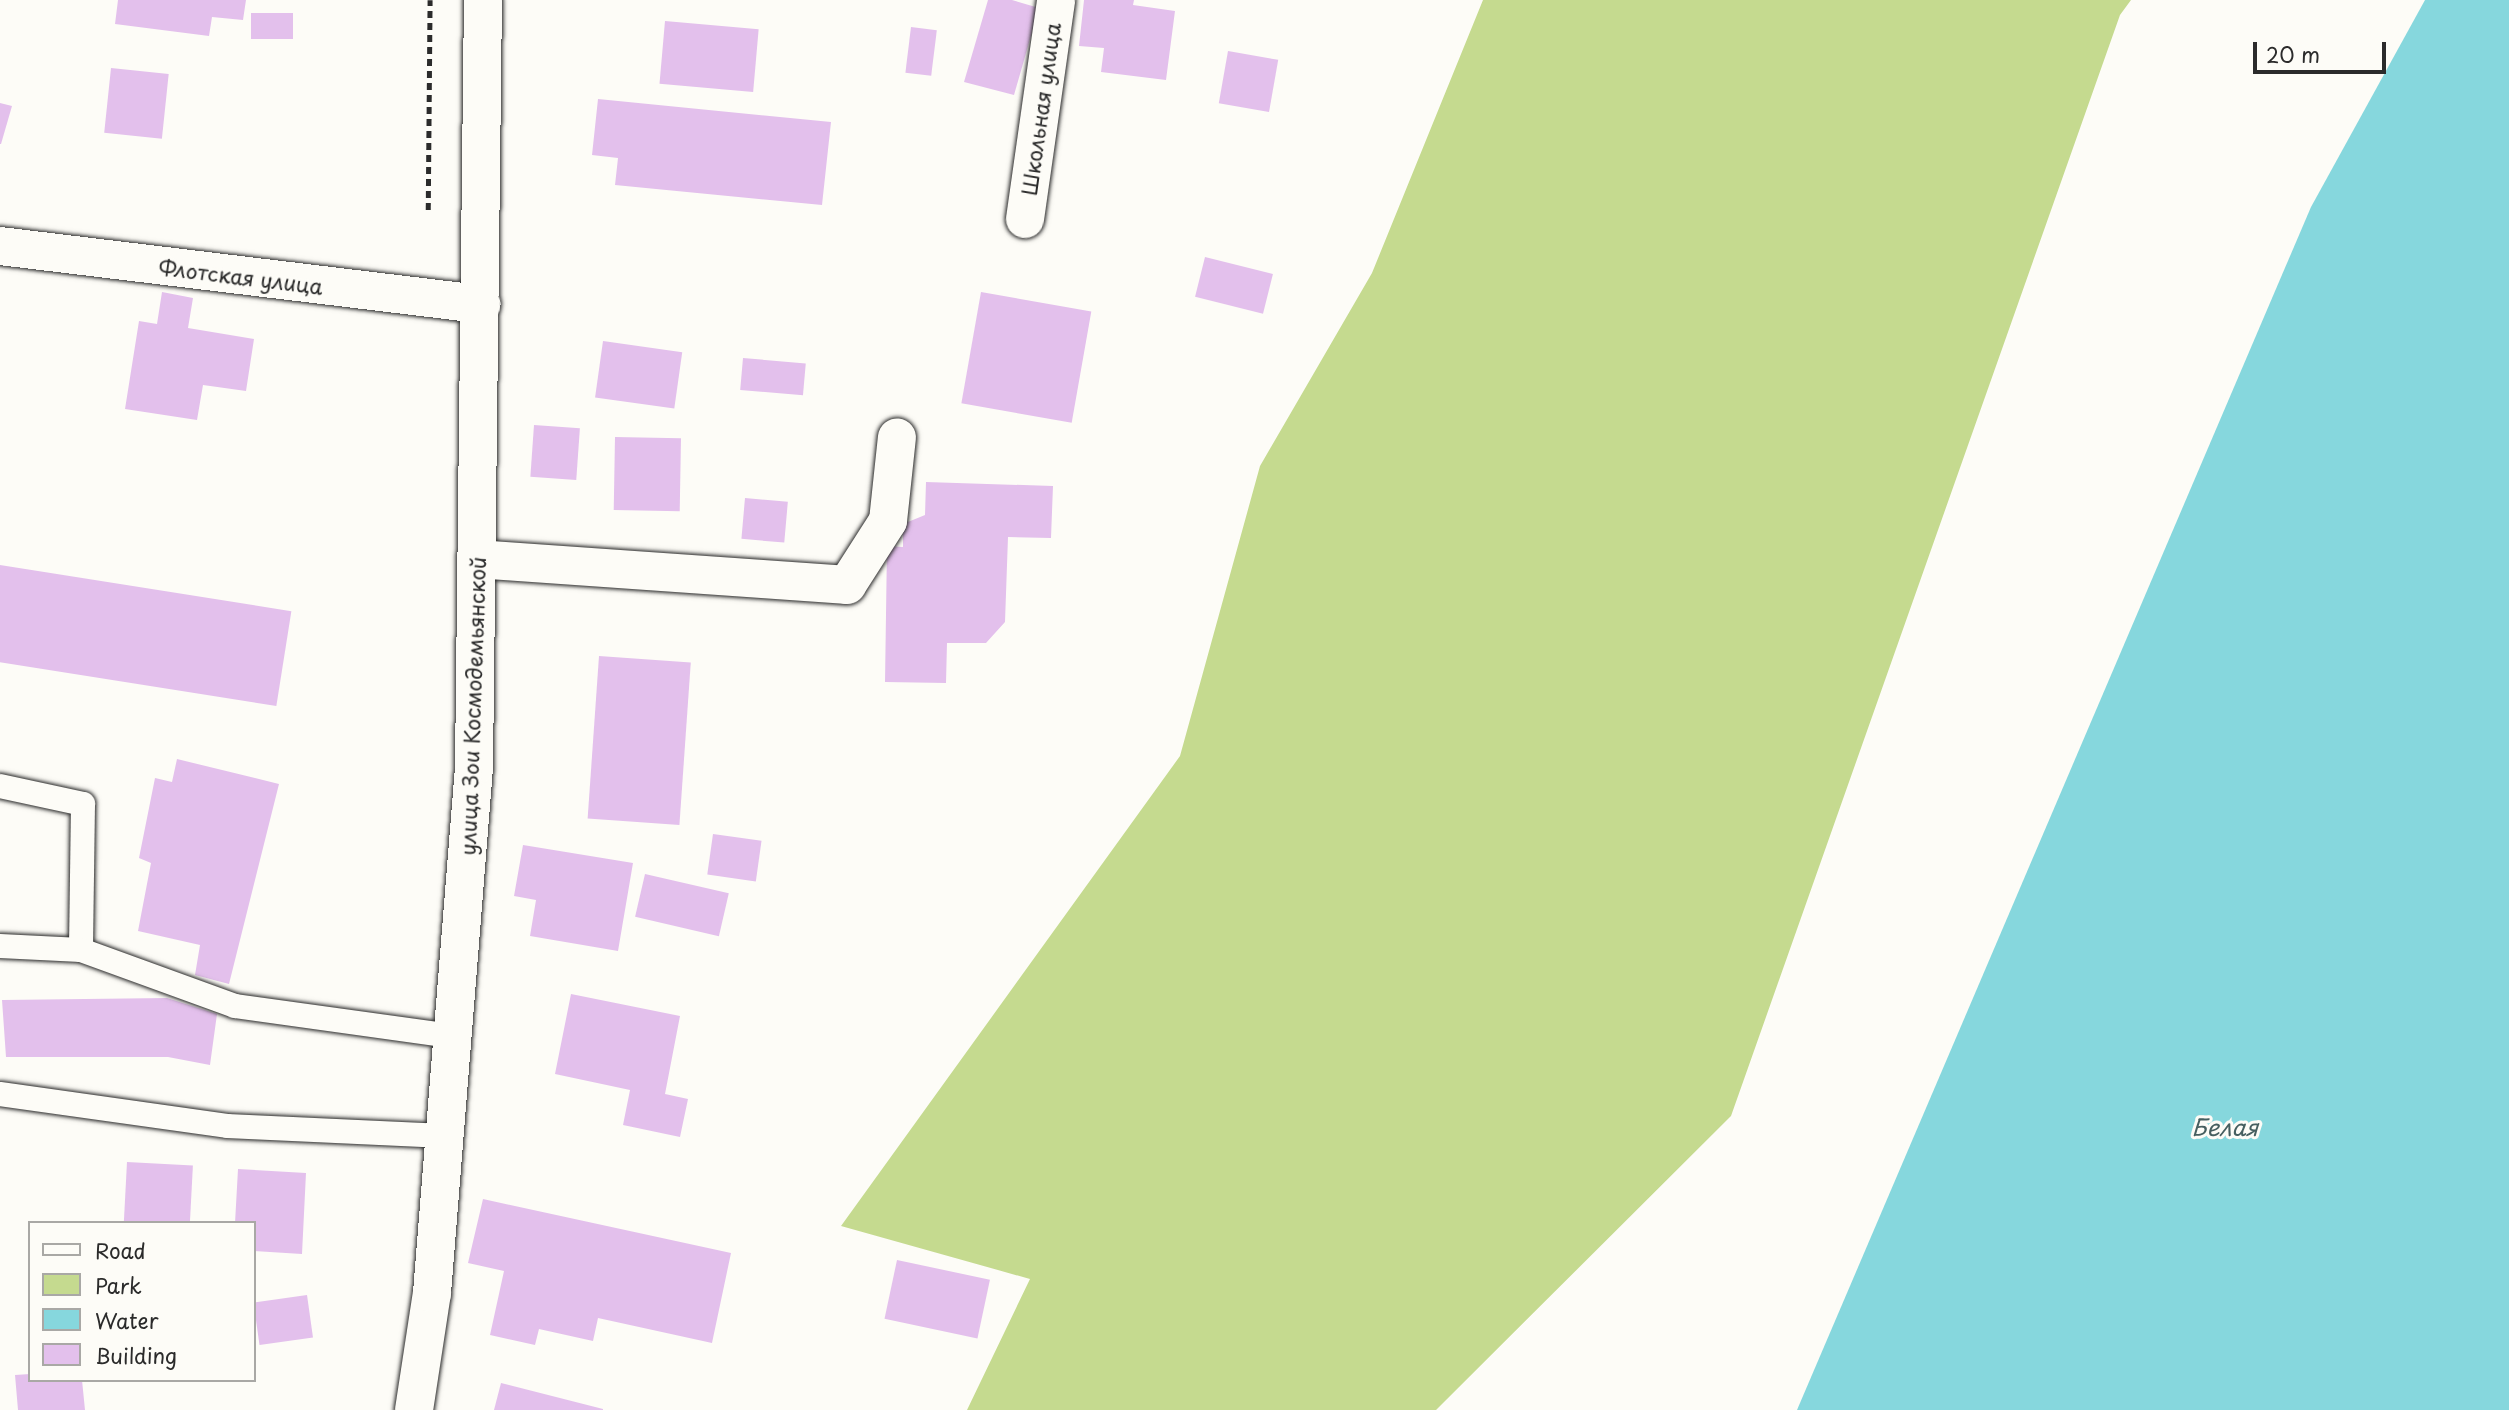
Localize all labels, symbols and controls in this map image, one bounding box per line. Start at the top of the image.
street label: Школьная улица [1015,20,1065,198]
scale bar [2257,28,2390,72]
text: 20 m [2266,38,2320,70]
street label: Флотская улица [157,253,325,299]
street label: улица Зои Космодемьянской [454,555,490,857]
water label: Белая [2192,1113,2258,1141]
legend [28,1221,256,1382]
text: Road [95,1234,146,1266]
text: Park [95,1269,142,1301]
text: Water [95,1304,158,1336]
text: Building [95,1339,177,1371]

